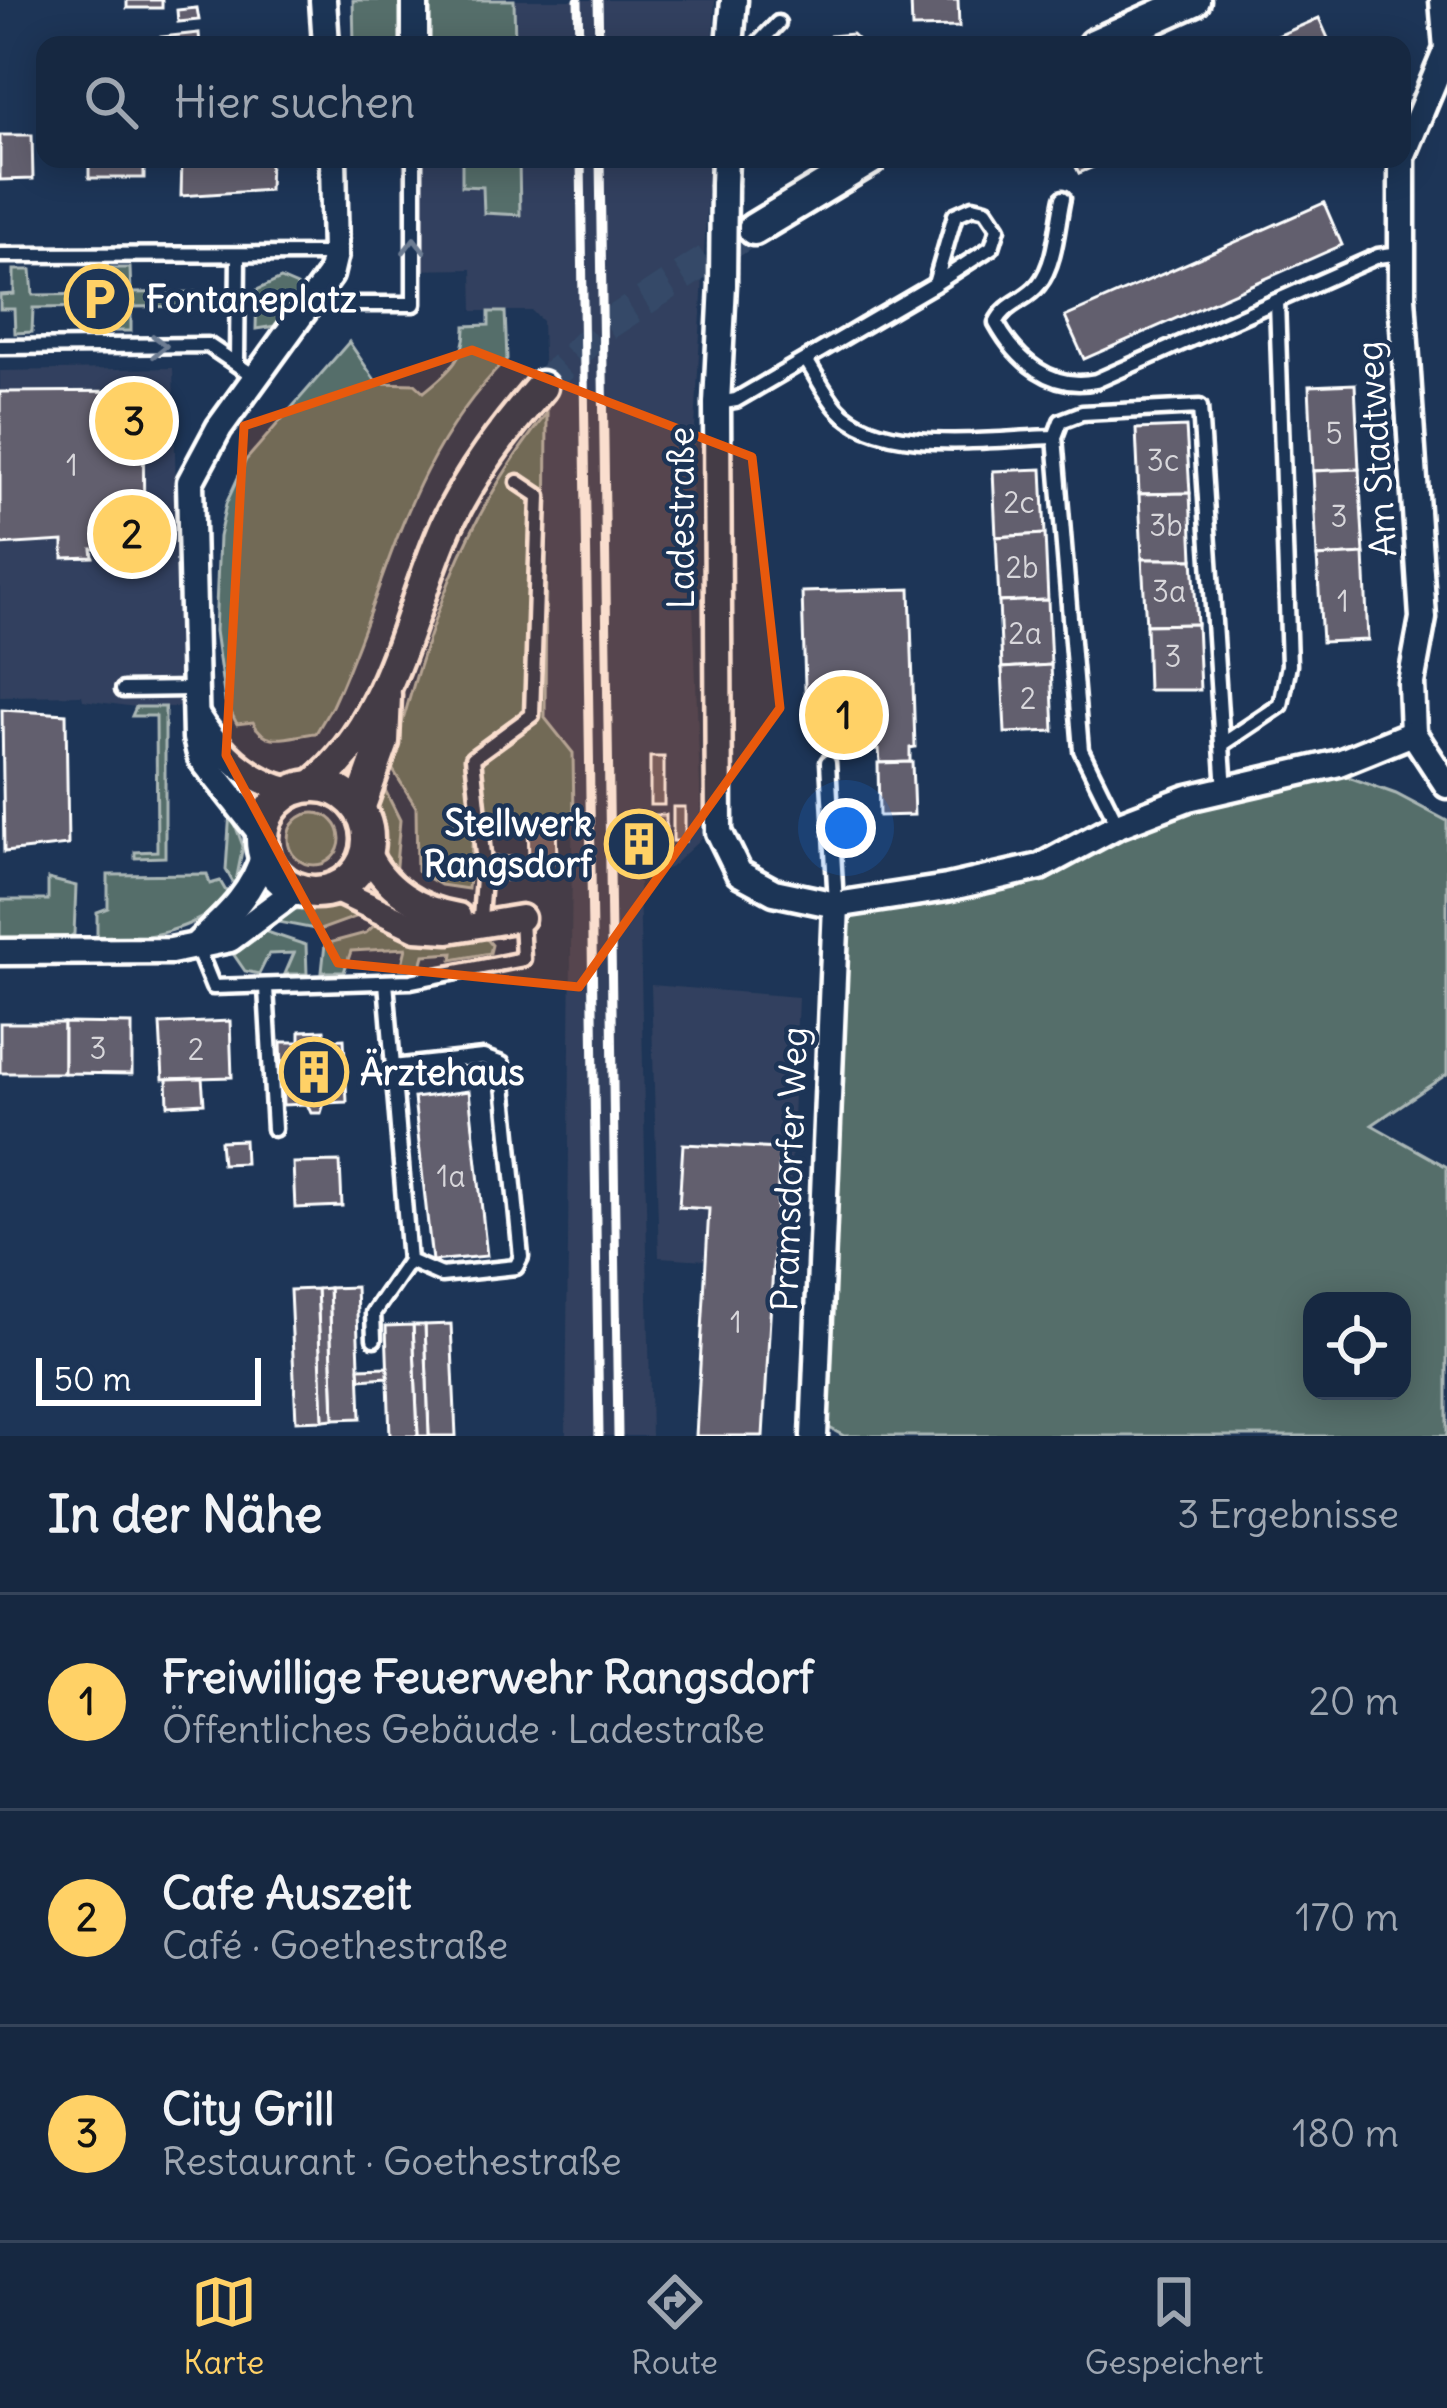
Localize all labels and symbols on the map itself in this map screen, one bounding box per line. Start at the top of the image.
one-way arrow [401,236,427,254]
parking icon: Fontaneplatz [64,264,134,334]
place label: Fontaneplatz [146,277,357,322]
one-way arrow [150,333,169,359]
street label: Am Stadtweg [1347,340,1406,558]
pin: 3 [95,376,173,466]
house number: 5 [1325,414,1343,452]
street label: Ladestraße [659,427,704,609]
house number: 3c [1147,441,1179,479]
house number: 1 [66,446,78,484]
house number: 2c [1003,483,1035,521]
pin: 2 [93,489,171,579]
house number: 3 [1330,497,1348,535]
house number: 3b [1149,506,1183,544]
house number: 2b [1006,548,1039,586]
house number: 3a [1152,572,1186,610]
house number: 1 [1337,582,1349,620]
house number: 2a [1008,614,1042,652]
house number: 3 [1164,637,1182,675]
pin: 1 [805,670,883,760]
house number: 2 [1020,679,1036,717]
your location [816,798,876,858]
place label: Stellwerk Rangsdorf [424,801,593,887]
building icon: Stellwerk Rangsdorf [604,809,674,879]
street label: Pramsdorfer Weg [762,1026,817,1312]
house number: 3 [89,1029,107,1067]
house number: 2 [188,1030,204,1068]
building icon: Ärztehaus [279,1037,349,1107]
place label: Ärztehaus [360,1048,525,1095]
house number: 1a [436,1157,466,1195]
house number: 1 [730,1303,742,1341]
scale bar [36,1352,261,1405]

